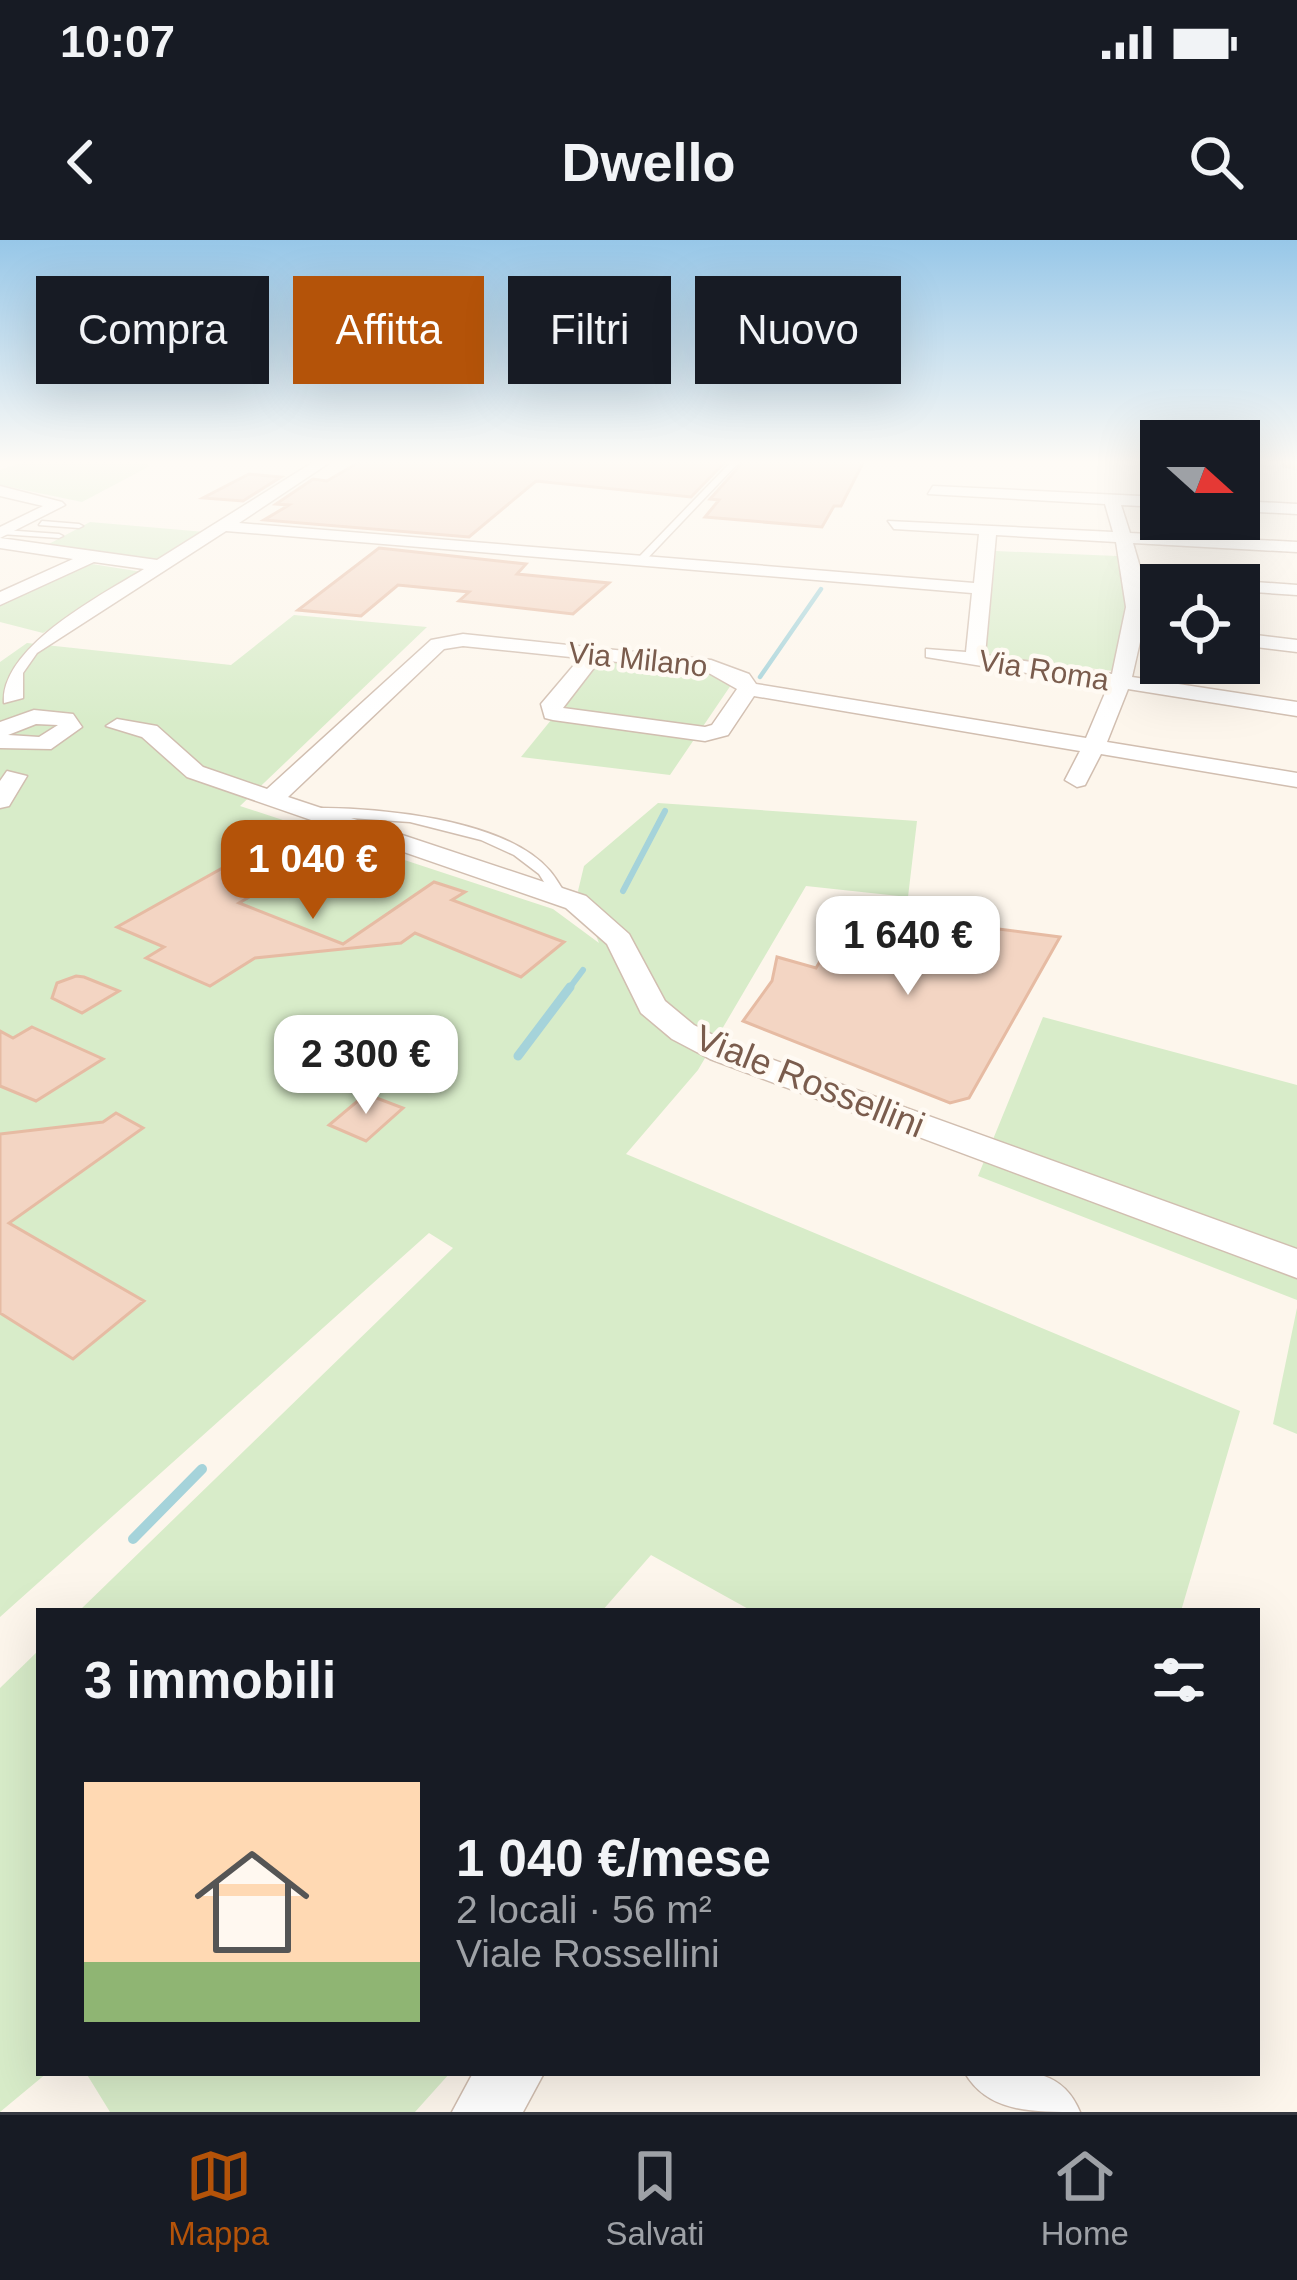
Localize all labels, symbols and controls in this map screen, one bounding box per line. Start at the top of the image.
text: 10:07 [60,16,175,67]
icon: back [48,129,114,195]
icon: search [1183,129,1249,195]
text: Dwello [561,132,736,192]
chip: Compra [36,276,269,384]
chip: Affitta [293,276,484,384]
chip: Filtri [508,276,671,384]
chip: Nuovo [695,276,901,384]
north arrow [1140,420,1260,540]
map controls [1140,420,1260,684]
button: locate [1140,564,1260,684]
street label: Via Milano [567,635,709,683]
street label: Via Roma [977,643,1112,697]
pin: 1 040 € [202,820,424,922]
text: 1 040 € [248,837,378,880]
pin: 1 640 € [797,896,1019,998]
text: 1 640 € [843,913,973,956]
pin: 2 300 € [255,1015,477,1117]
street label: Viale Rossellini [689,1016,931,1146]
text: 2 300 € [301,1032,431,1075]
icon: filters [1146,1647,1212,1713]
text: 3 immobili [84,1652,336,1709]
icon: home [180,1830,324,1974]
text: 1 040 €/mese [456,1830,771,1887]
text: 2 locali · 56 m² [456,1888,712,1931]
text: Viale Rossellini [456,1932,720,1975]
tab: Mappa [168,2143,269,2253]
tab: Salvati [605,2143,704,2253]
tab: Home [1041,2143,1129,2253]

